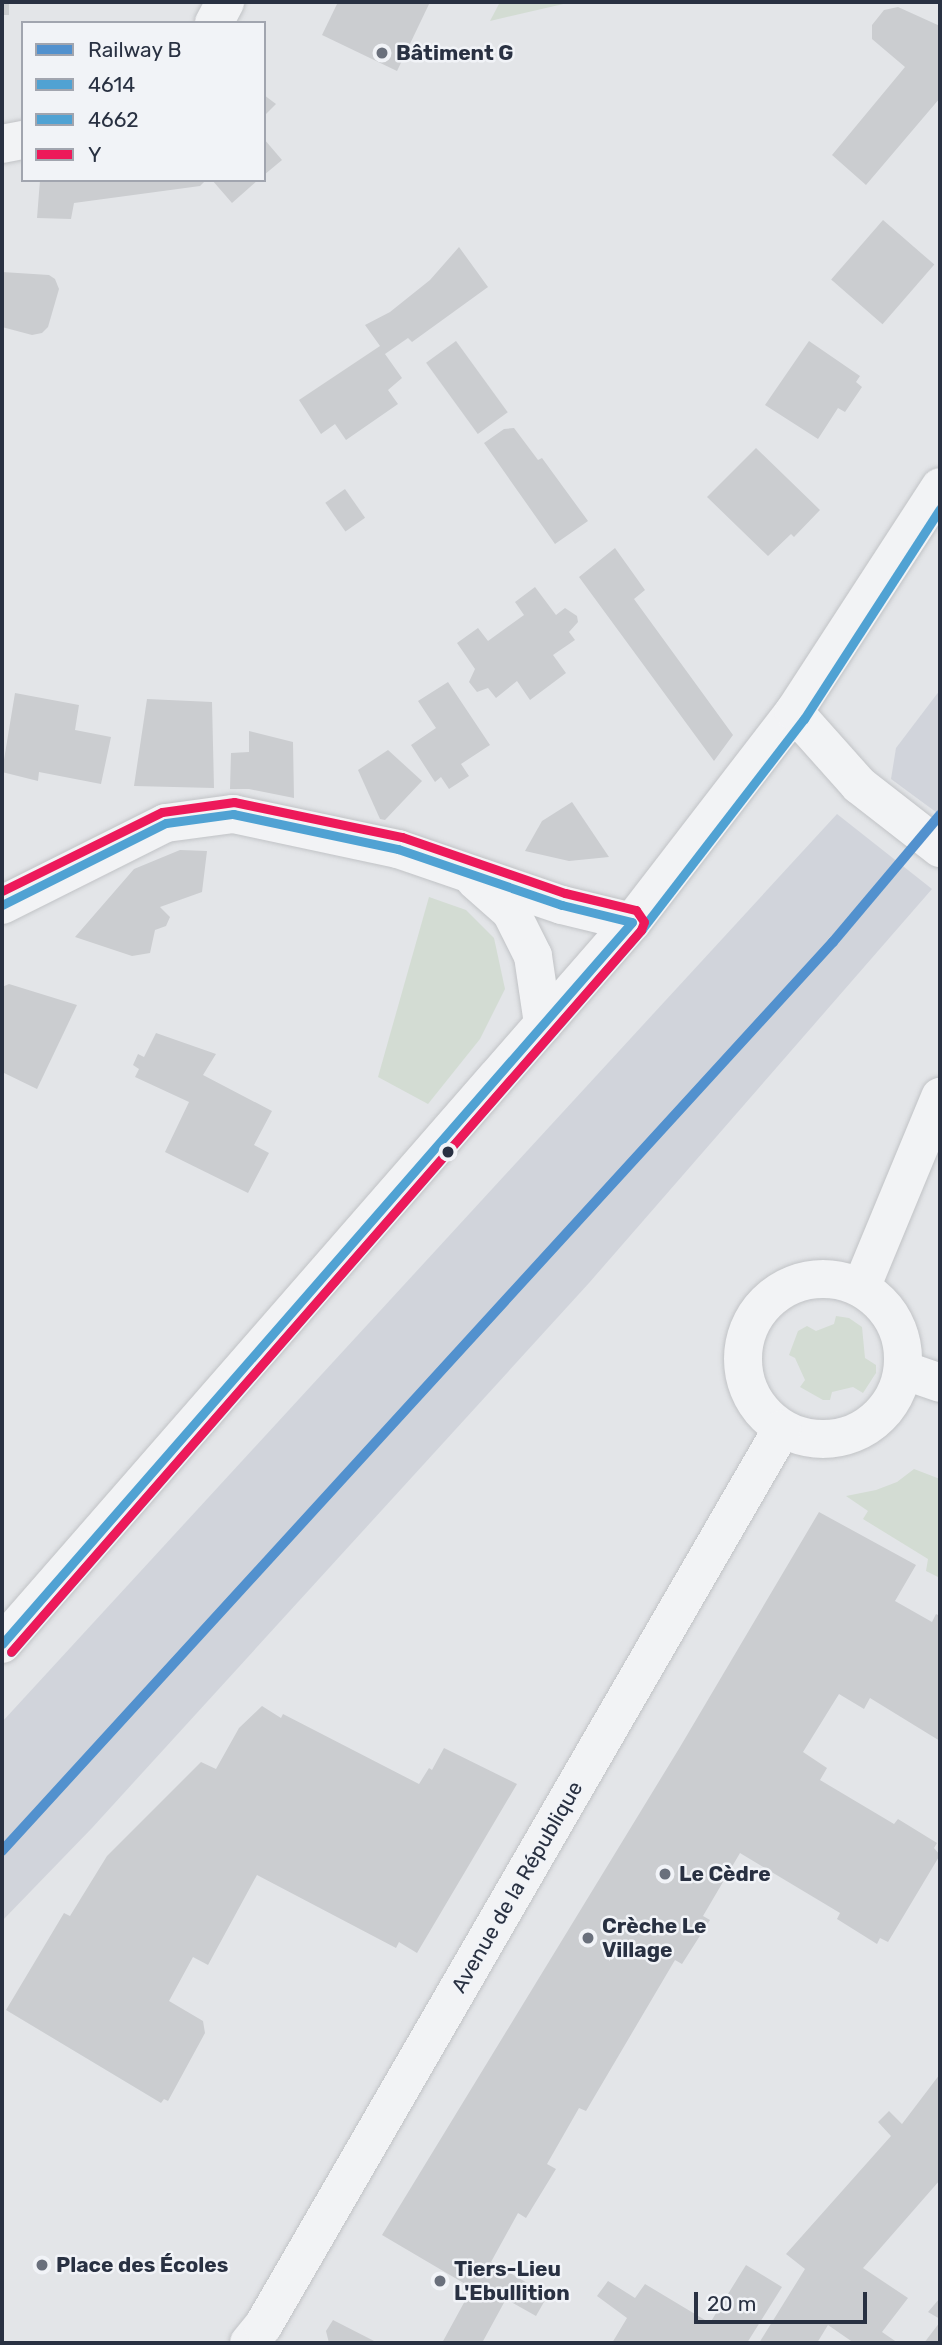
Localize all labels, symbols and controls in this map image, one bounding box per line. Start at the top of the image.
legend [21,21,266,182]
text: Railway B [88,37,182,62]
place label: Bâtiment G [396,40,513,66]
marker: Bâtiment G [374,45,390,61]
text: 4614 [88,72,135,97]
text: 4662 [88,107,139,132]
text: Y [88,142,102,167]
unlabelled marker [441,1145,455,1159]
street label: Avenue de la République [446,1777,588,1997]
place label: Le Cèdre [679,1861,771,1887]
marker: Le Cèdre [657,1866,673,1882]
place label: Crèche Le Village [602,1913,707,1963]
marker: Crèche Le Village [580,1930,596,1946]
place label: Place des Écoles [56,2252,228,2278]
place label: Tiers-Lieu L'Ebullition [454,2256,570,2306]
marker: Place des Écoles [34,2257,50,2273]
marker: Tiers-Lieu L'Ebullition [432,2273,448,2289]
scale bar [697,2278,870,2322]
text: 20 m [707,2291,756,2316]

